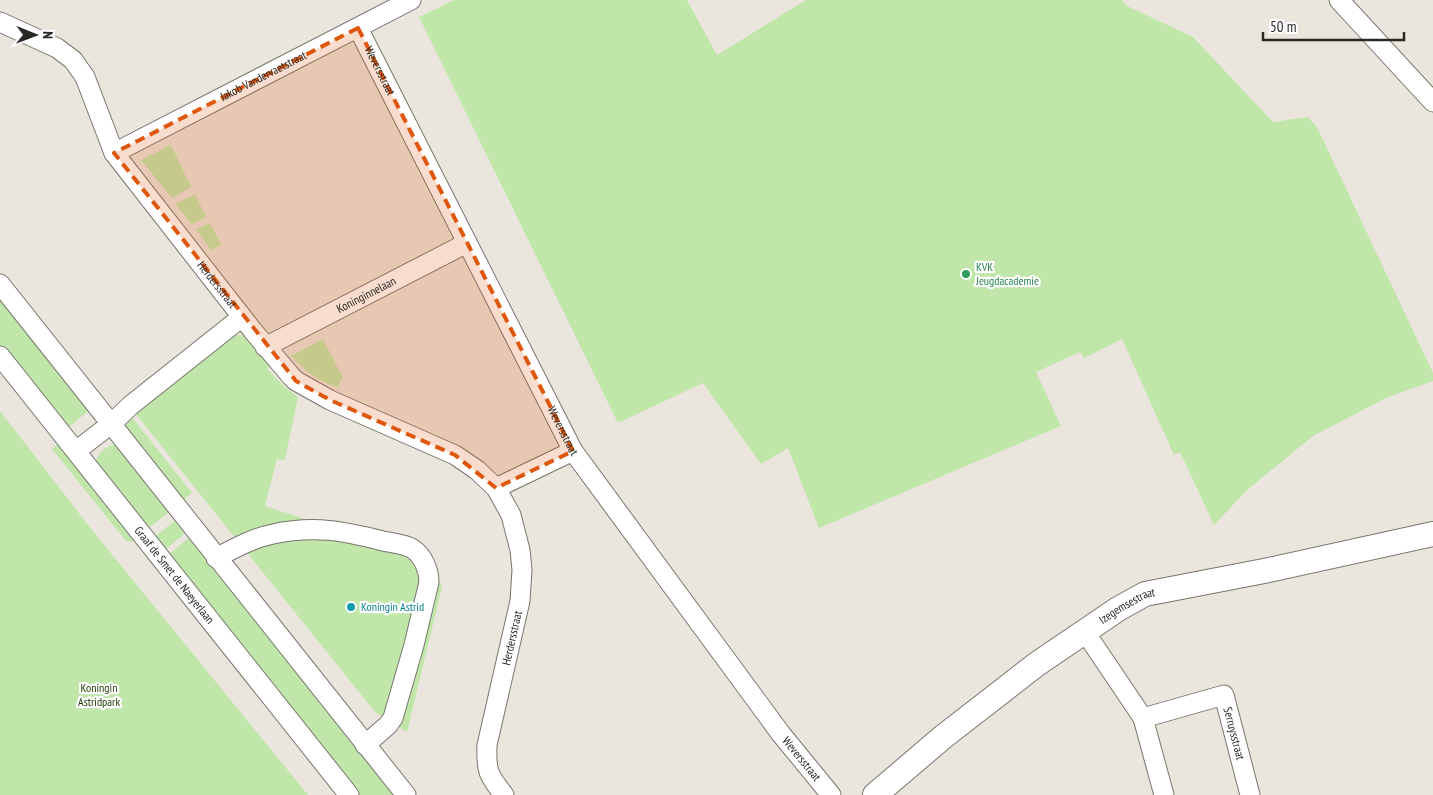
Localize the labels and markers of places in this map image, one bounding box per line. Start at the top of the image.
place label: KVK Jeugdacademie [975,259,1039,288]
marker: KVK Jeugdacademie [960,268,972,280]
place label: Koningin Astrid [361,599,424,614]
marker: Koningin Astrid [345,601,357,613]

